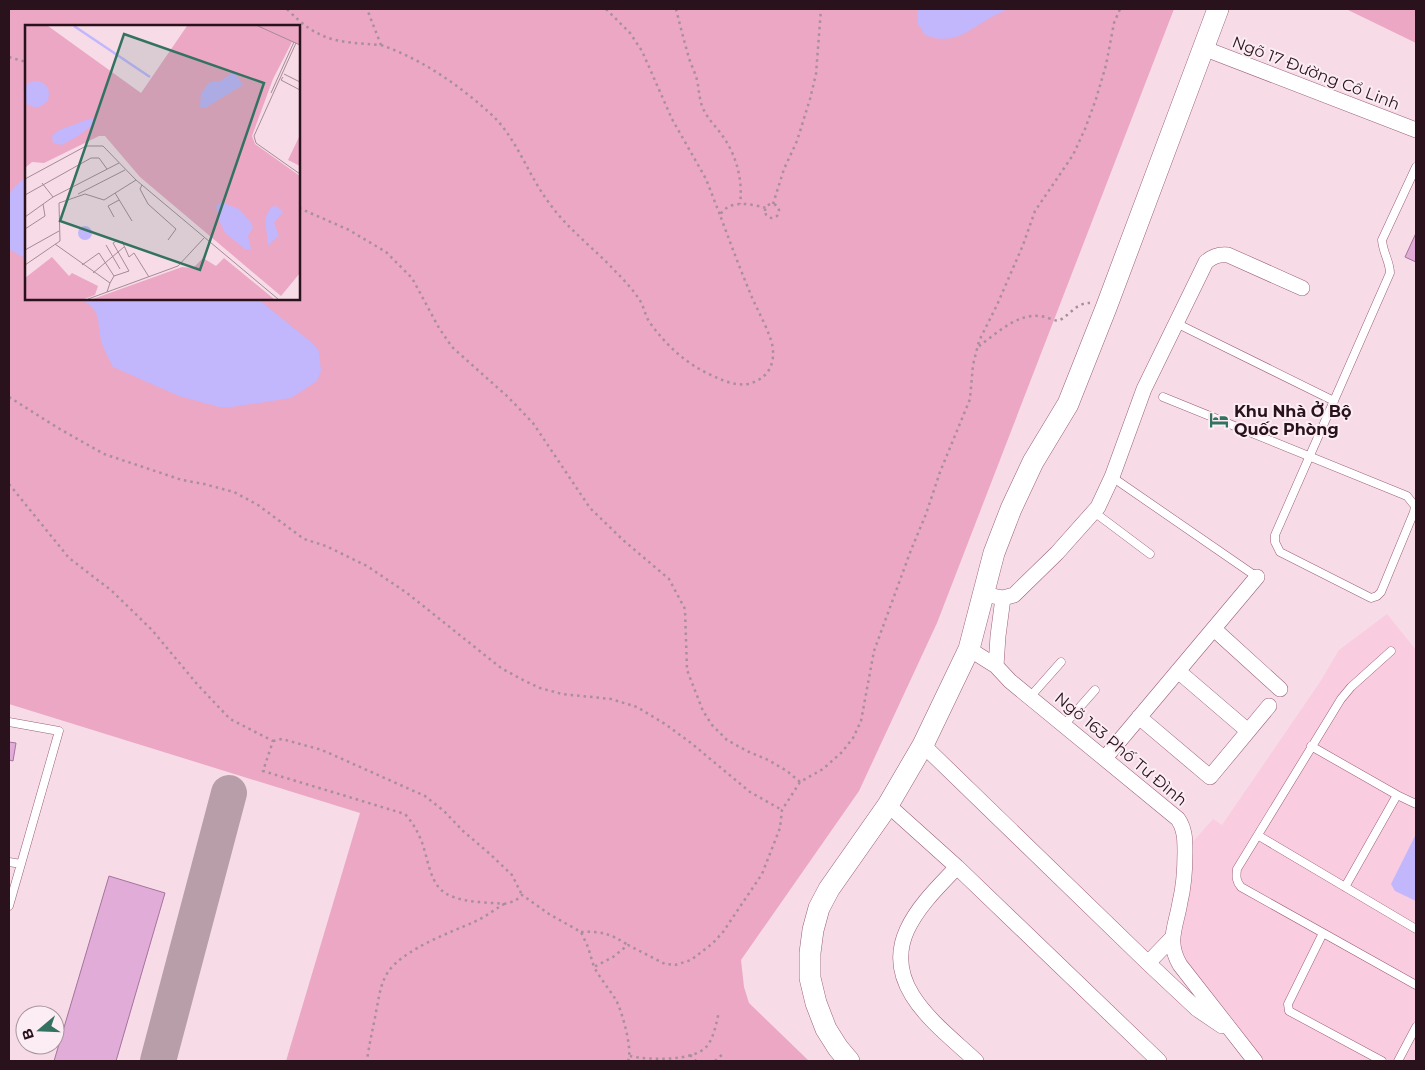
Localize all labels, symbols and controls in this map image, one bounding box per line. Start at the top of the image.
inset map [25,25,300,300]
street label: Ngõ 17 Đường Cổ Linh [1230,32,1402,114]
place label: Khu Nhà Ở Bộ Quốc Phòng [1234,400,1352,439]
hotel icon: Khu Nhà Ở Bộ Quốc Phòng [1208,409,1230,431]
street label: Ngõ 163 Phố Tư Đình [1051,688,1191,810]
north arrow [15,1005,65,1055]
text: B [17,1026,38,1042]

